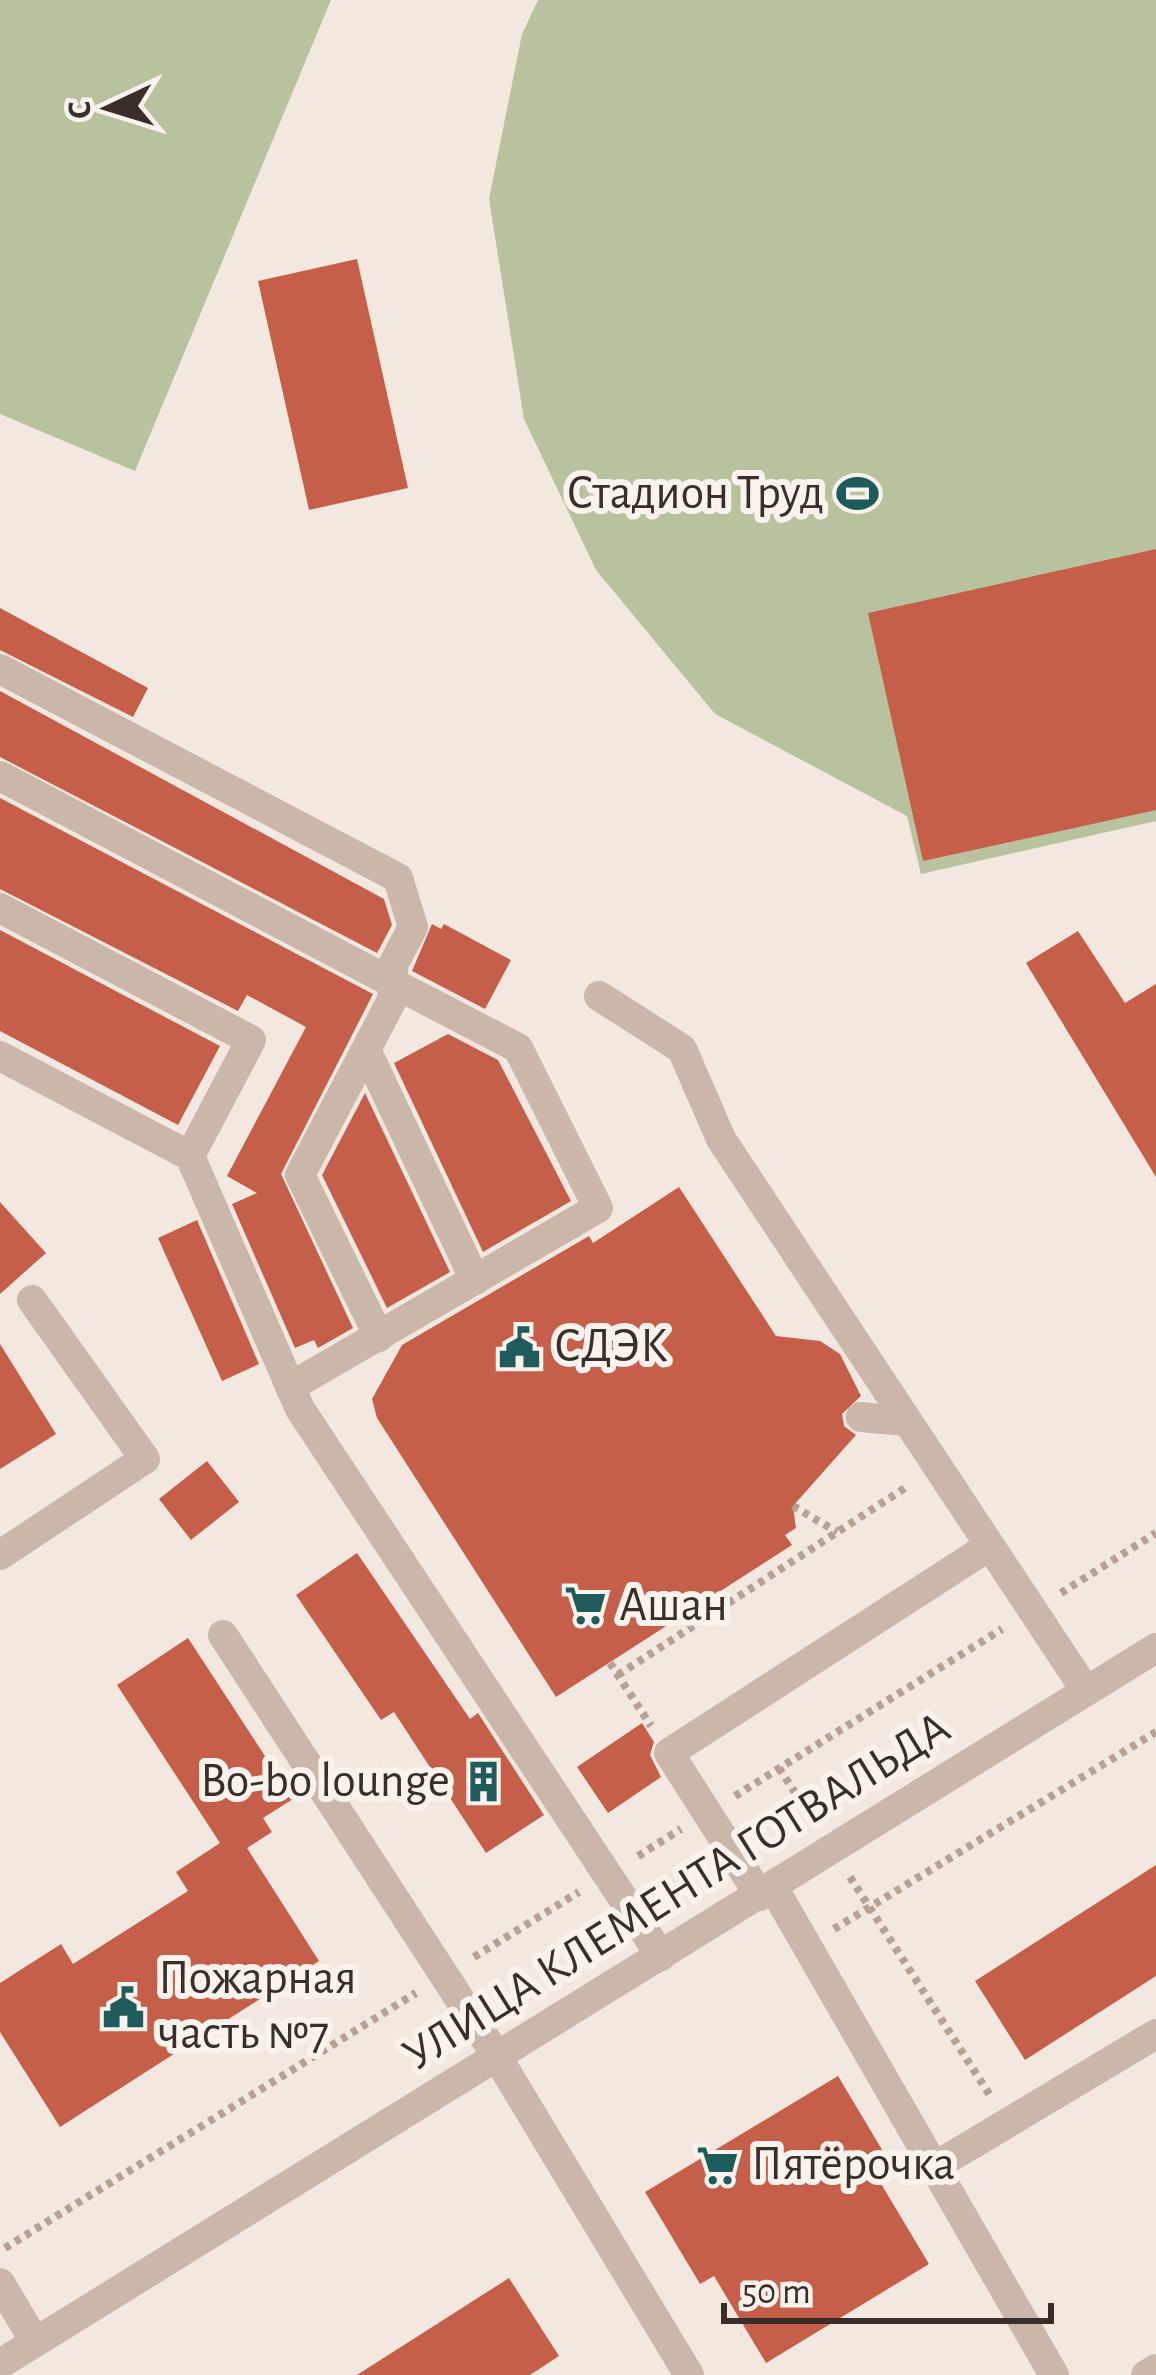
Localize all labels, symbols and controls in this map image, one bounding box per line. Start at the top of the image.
north arrow [48,48,168,168]
text: С [63,100,98,120]
place label: Стадион Труд [566,470,824,518]
sports icon: Стадион Труд [835,471,881,517]
place label: СДЭК [554,1323,668,1371]
public building icon: СДЭК [497,1324,543,1370]
place label: Ашан [619,1582,728,1630]
supermarket icon: Ашан [562,1583,608,1629]
street label: УЛИЦА КЛЕМЕНТА ГОТВАЛЬДА [395,1704,959,2080]
place label: Bo-bo lounge [201,1758,450,1806]
building icon: Bo-bo lounge [461,1759,507,1805]
place label: Пожарная часть №7 [158,1955,357,2058]
public building icon: Пожарная часть №7 [101,1984,147,2030]
place label: Пятёрочка [751,2141,955,2189]
supermarket icon: Пятёрочка [694,2142,740,2188]
scale bar [724,2249,1051,2323]
text: 50 m [742,2274,811,2310]

